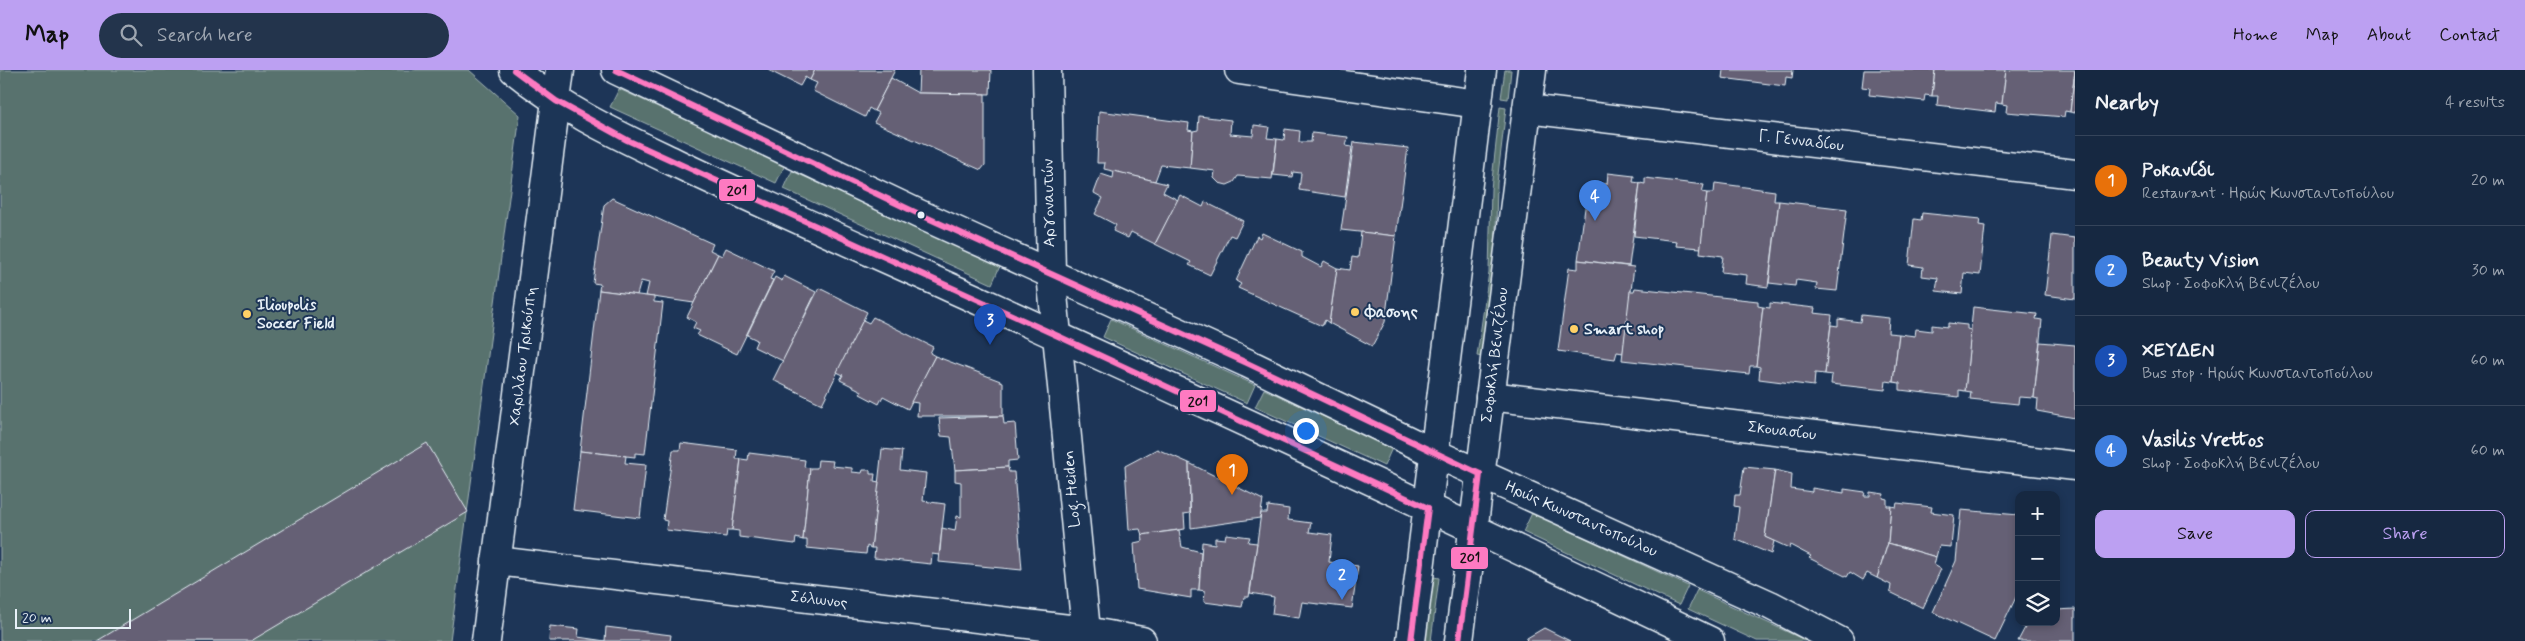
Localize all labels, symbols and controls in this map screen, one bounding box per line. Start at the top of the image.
search box [99,13,449,58]
text: Map [25,20,69,51]
icon: search [117,21,145,49]
text: Search here [157,23,253,48]
text: Home [2233,23,2278,47]
text: Map [2306,23,2339,47]
text: About [2367,23,2411,47]
text: Contact [2439,23,2500,47]
text: Nearby [2095,89,2159,117]
text: 4 results [2445,92,2505,113]
street label: Γ. Γενναδίου [1757,125,1845,157]
text: Ροκανίδι [2142,158,2214,183]
street label: Αργοναυτών [1038,159,1060,247]
text: 1 [2107,170,2115,191]
text: 20 m [2471,170,2505,191]
line badge: 201 [718,178,756,202]
pin: 4 [1579,180,1611,221]
text: 201 [727,182,747,200]
text: Restaurant · Ηρώς Κωνσταντοπούλου [2142,183,2394,204]
unlabelled marker [916,210,926,220]
text: Beauty Vision [2142,248,2259,273]
text: 2 [2107,260,2115,281]
text: 30 m [2472,260,2505,281]
text: Shop · Σοφοκλή Βενιζέλου [2142,273,2319,294]
street label: Χαριλάου Τρικούπη [504,285,542,427]
street label: Σοφοκλή Βενιζέλου [1475,286,1514,424]
place label: Ilioupolis Soccer Field [257,295,335,334]
place label: Φασοης [1364,302,1418,323]
pin: 3 [974,304,1006,345]
marker: Φασοης [1349,306,1361,318]
marker: Ilioupolis Soccer Field [241,308,253,320]
place label: Smart shop [1584,319,1664,340]
marker: Smart shop [1568,323,1580,335]
text: ΧΕΥΔΕΝ [2142,338,2214,363]
text: 3 [2107,350,2115,371]
text: 60 m [2471,350,2505,371]
text: Bus stop · Ηρώς Κωνσταντοπούλου [2142,363,2373,384]
line badge: 201 [1179,389,1217,413]
text: 201 [1188,393,1208,411]
street label: Σκουασίου [1746,416,1818,446]
your location [1293,418,1319,444]
text: Vasilis Vrettos [2142,428,2264,453]
text: 4 [2106,440,2116,461]
text: 60 m [2471,440,2505,461]
street label: Log. Heiden [1058,449,1087,529]
text: Shop · Σοφοκλή Βενιζέλου [2142,453,2319,474]
pin: 1 [1216,454,1248,495]
street label: Ηρώς Κωνσταντοπούλου [1501,476,1661,562]
map controls [2015,491,2060,626]
button: + [2015,491,2060,536]
button: Save [2095,510,2295,558]
button: Share [2305,510,2505,558]
button: − [2015,536,2060,581]
line badge: 201 [1450,546,1489,570]
text: 201 [1460,549,1480,567]
pin: 2 [1326,559,1358,600]
button: layers [2015,581,2060,626]
street label: Σόλωνος [789,586,849,614]
scale bar [15,606,131,629]
text: 20 m [22,609,52,627]

